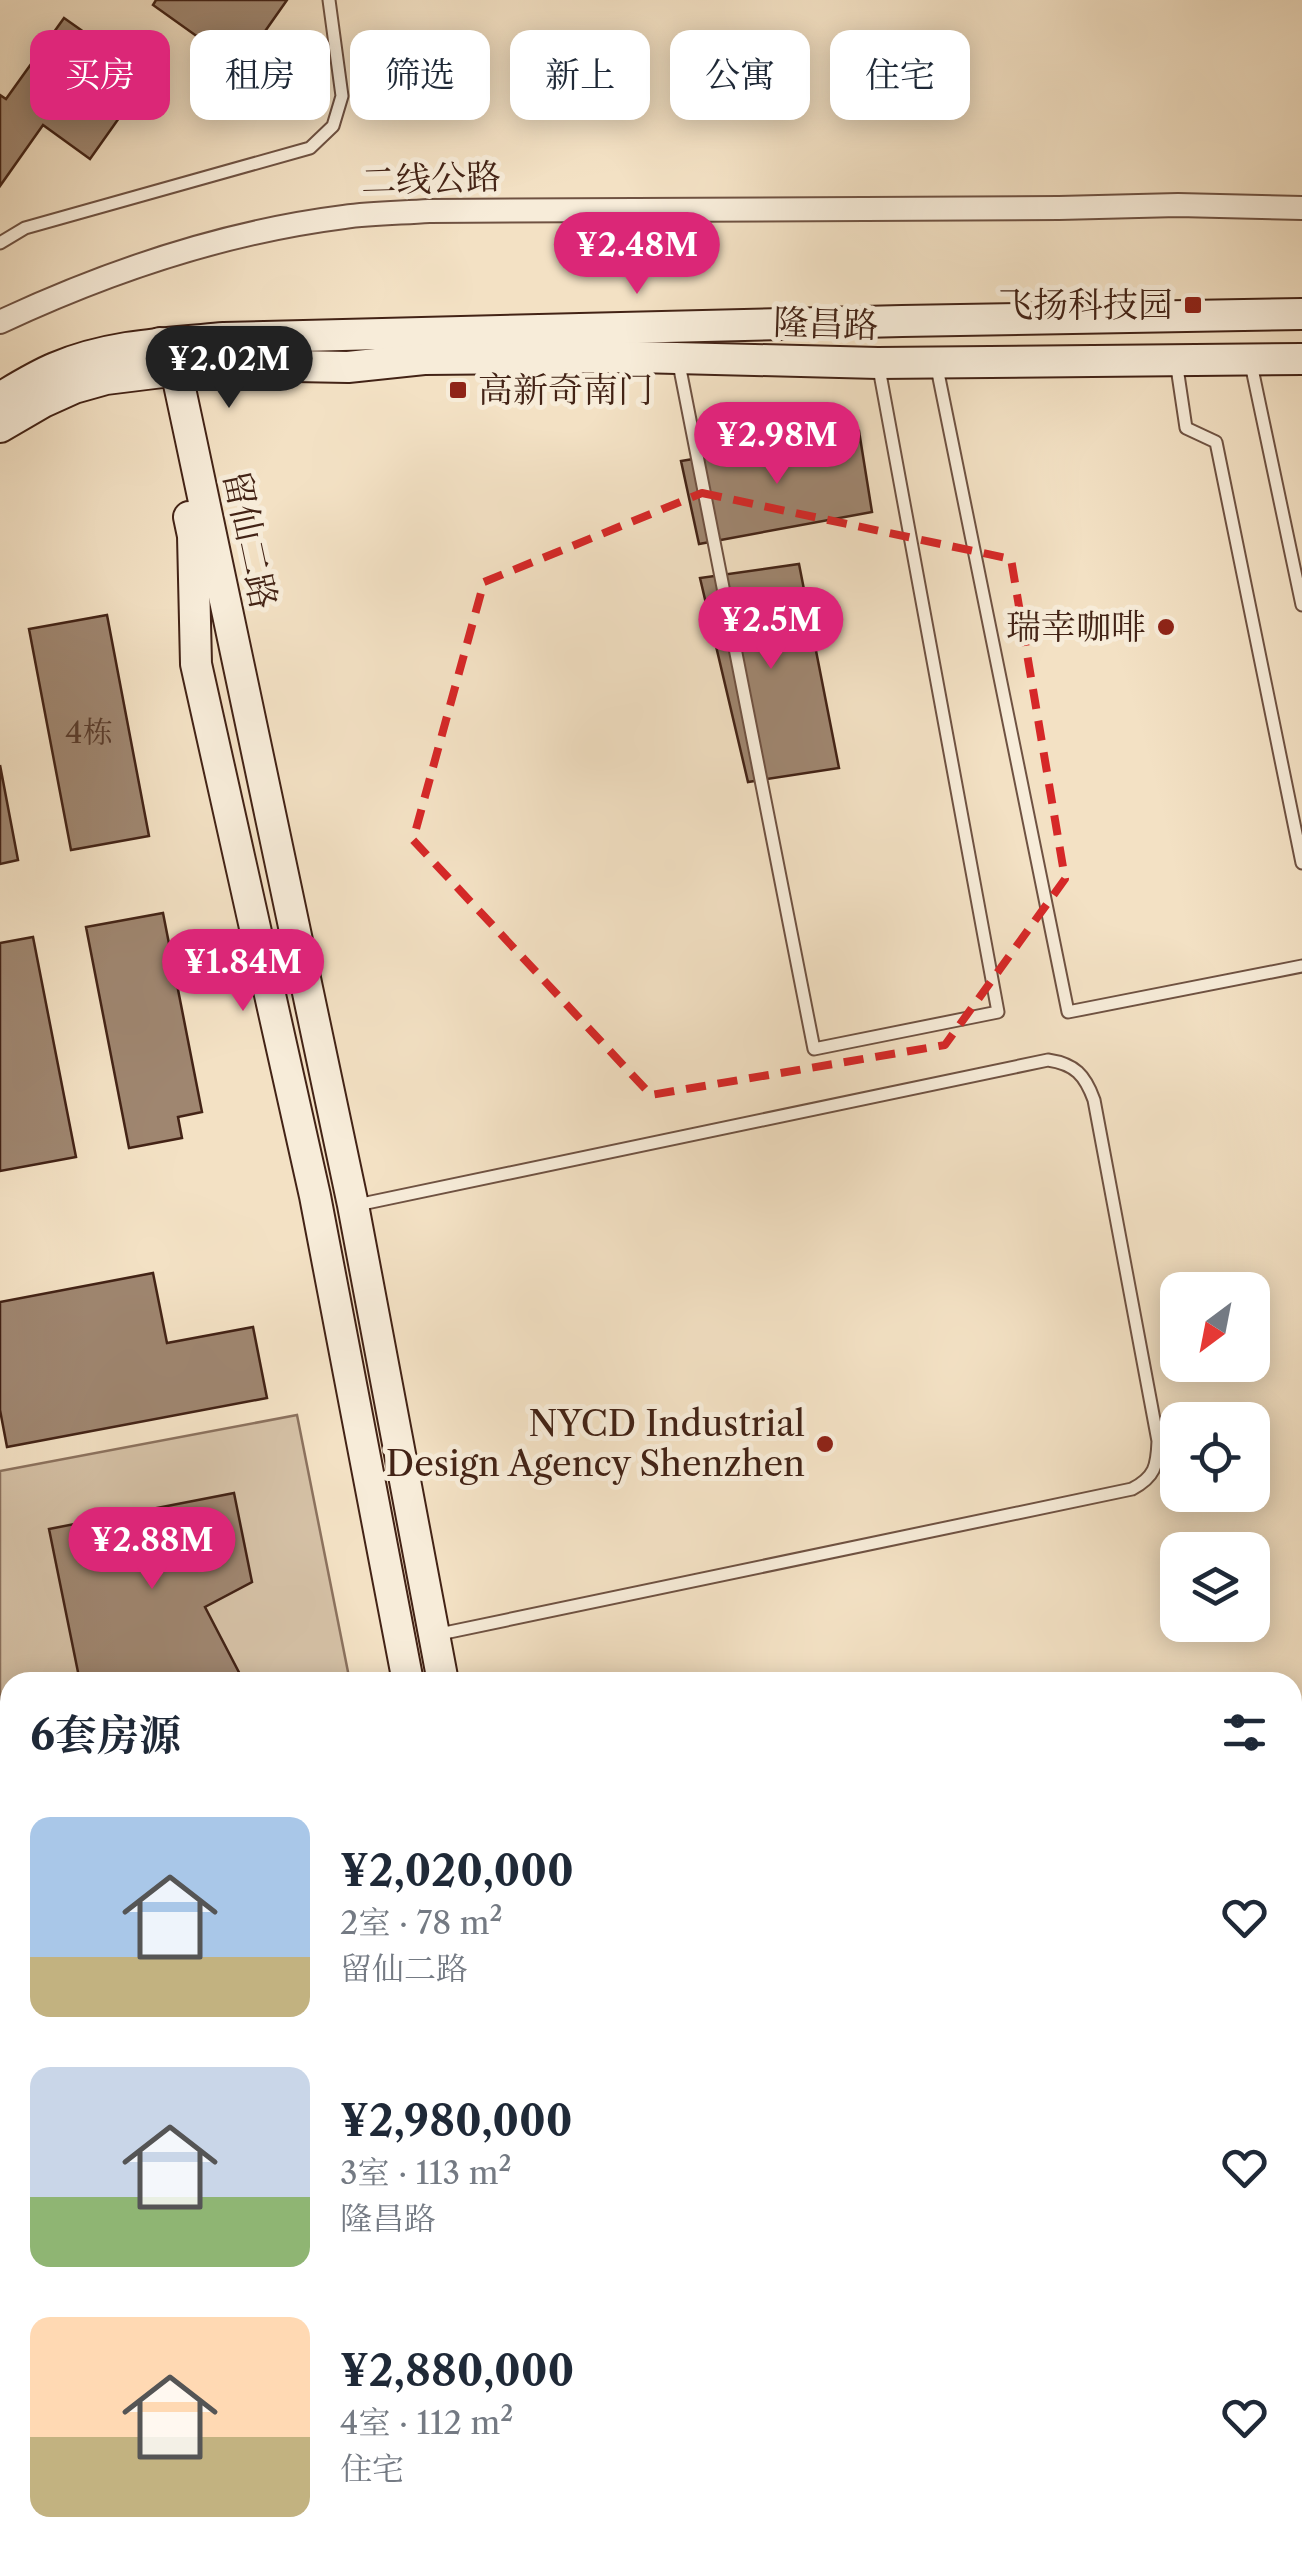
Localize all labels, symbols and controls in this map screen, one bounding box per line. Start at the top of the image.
chip: 买房 [30,30,170,120]
chip: 租房 [190,30,330,120]
chip: 筛选 [350,30,490,120]
chip: 新上 [510,30,650,120]
chip: 公寓 [670,30,810,120]
chip: 住宅 [830,30,970,120]
street label: 二线公路 [360,155,502,202]
pin: ¥2.48M [556,212,718,297]
text: ¥2.48M [576,225,698,264]
place label: 飞扬科技园 [998,283,1173,326]
marker: 飞扬科技园 [1182,294,1204,316]
street label: 隆昌路 [773,300,879,347]
pin: ¥2.02M [148,326,310,411]
text: ¥2.02M [168,339,290,378]
place label: 高新奇南门 [478,368,653,411]
marker: 高新奇南门 [447,379,469,401]
pin: ¥2.98M [696,402,858,487]
text: ¥2.98M [716,415,838,454]
street label: 留仙二路 [215,467,286,613]
pin: ¥2.5M [701,587,841,672]
text: ¥2.5M [720,600,822,639]
place label: 瑞幸咖啡 [1006,605,1146,648]
marker: 瑞幸咖啡 [1155,616,1177,638]
house number: 4栋 [65,714,113,751]
pin: ¥1.84M [162,929,324,1014]
text: ¥1.84M [184,942,302,981]
north arrow [1160,1272,1270,1382]
map controls [1160,1272,1270,1642]
place label: NYCD Industrial Design Agency Shenzhen [386,1402,805,1485]
button: locate [1160,1402,1270,1512]
marker: NYCD Industrial Design Agency Shenzhen [814,1433,836,1455]
pin: ¥2.88M [71,1507,233,1592]
text: ¥2.88M [90,1520,214,1559]
button: layers [1160,1532,1270,1642]
icon: filters [1217,1705,1272,1760]
text: 6套房源 [30,1709,181,1761]
text: ¥2,020,000 [340,1845,574,1897]
icon: home [110,1857,230,1977]
icon: heart [1217,1890,1272,1945]
text: 2室 · 78 m² [340,1903,503,1942]
text: 留仙二路 [340,1949,468,1988]
text: ¥2,980,000 [340,2095,573,2147]
icon: home [110,2107,230,2227]
icon: heart [1217,2140,1272,2195]
text: 3室 · 113 m² [340,2153,512,2192]
text: 隆昌路 [340,2199,436,2238]
text: ¥2,880,000 [340,2345,574,2397]
icon: home [110,2357,230,2477]
icon: heart [1217,2390,1272,2445]
text: 4室 · 112 m² [340,2403,513,2442]
text: 住宅 [340,2449,404,2488]

